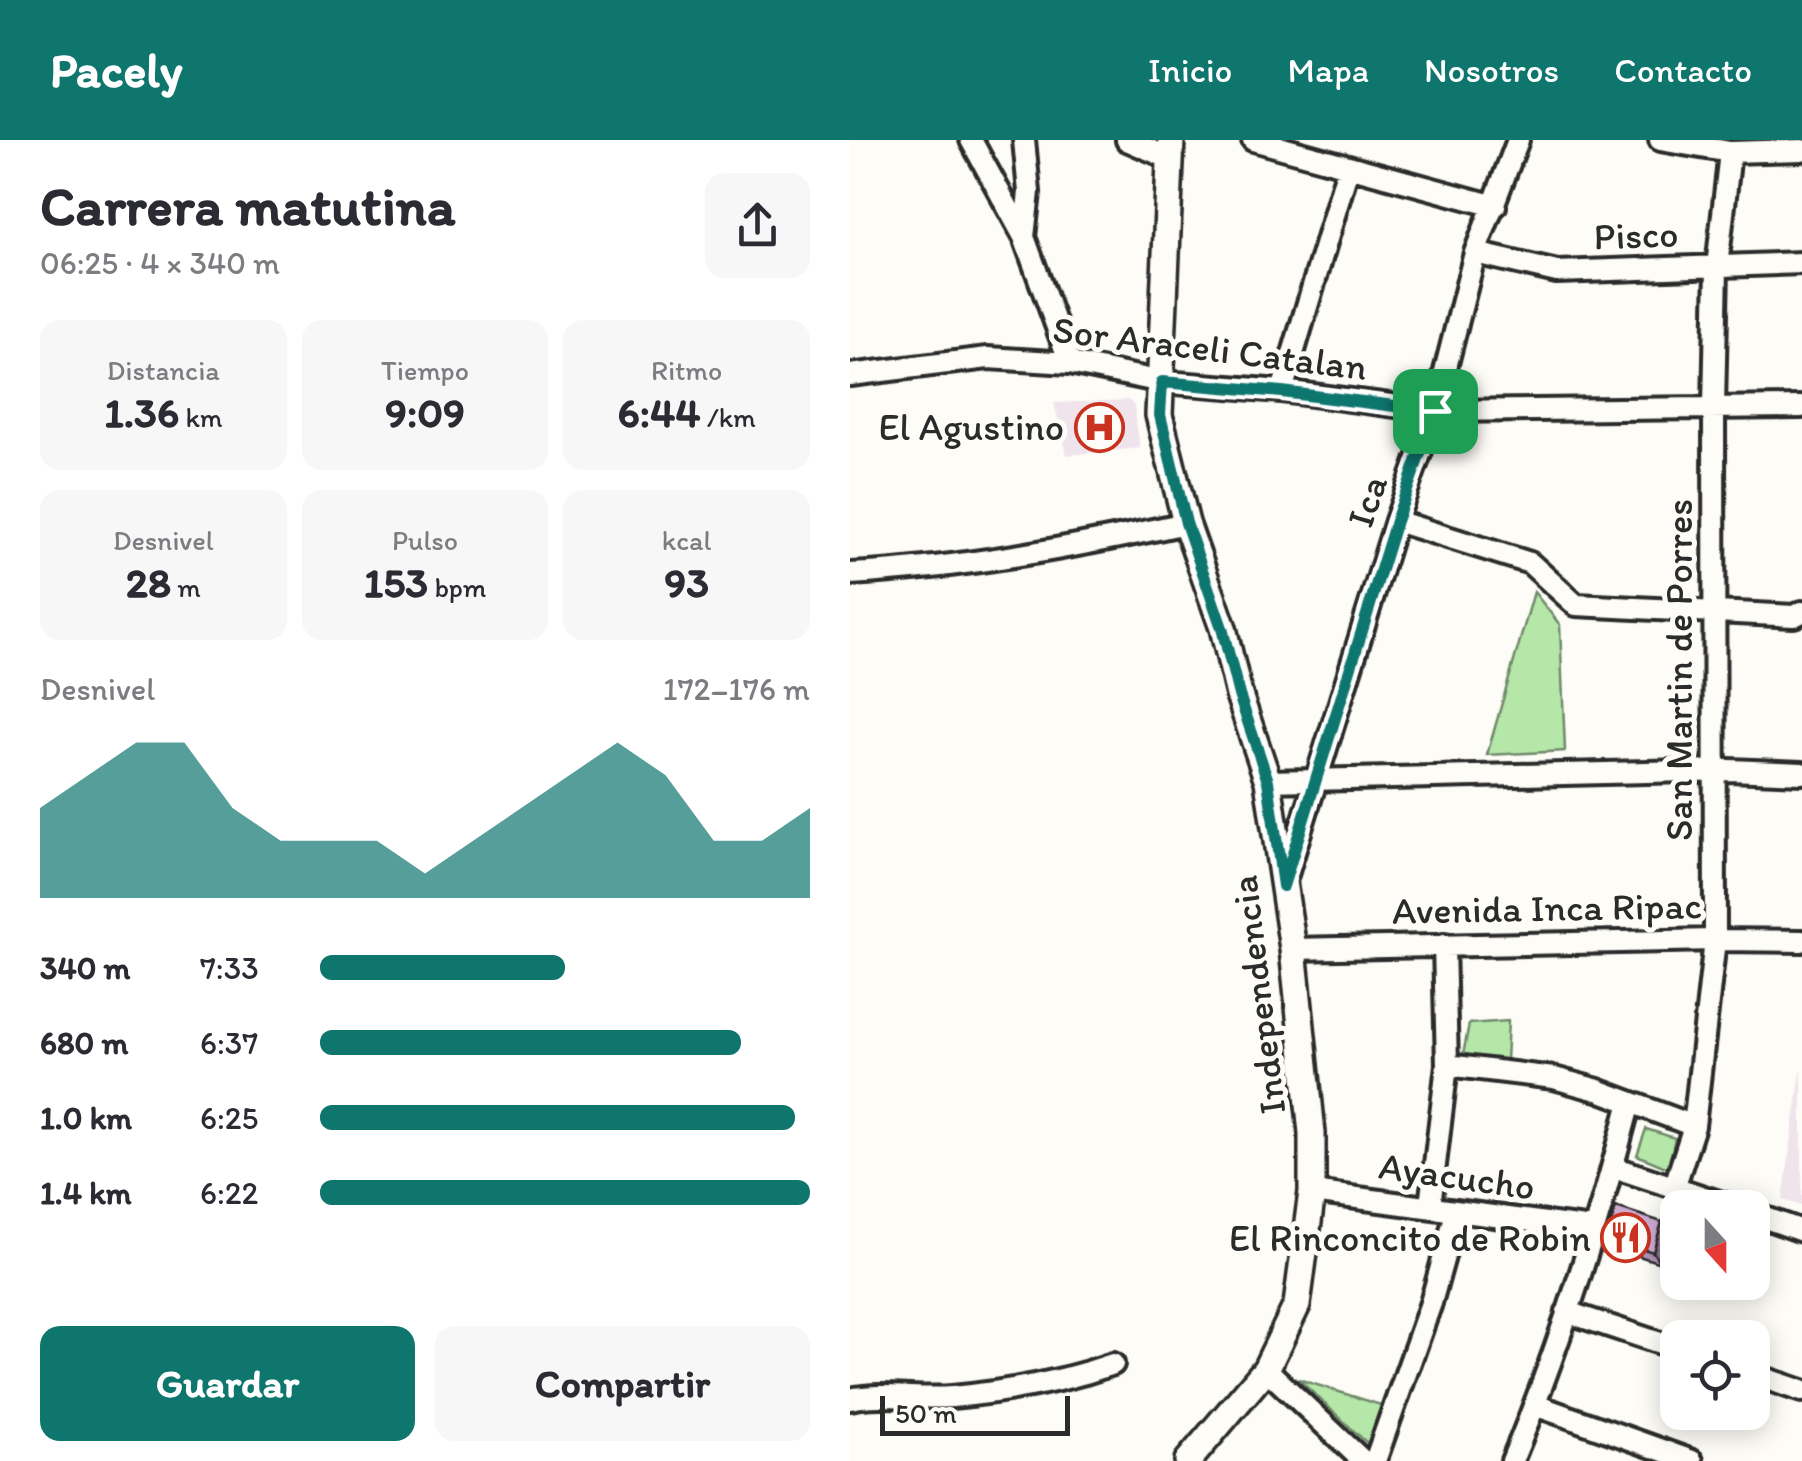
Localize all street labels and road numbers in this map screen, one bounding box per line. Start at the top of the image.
street label: Pisco [1593,211,1679,259]
street label: Sor Araceli Catalan [1050,306,1370,390]
street label: Ica [1337,469,1397,533]
street label: San Martin de Porres [1656,499,1702,841]
street label: Independencia [1221,873,1295,1117]
street label: Avenida Inca Ripac [1392,882,1702,934]
street label: Ayacucho [1376,1142,1538,1210]

